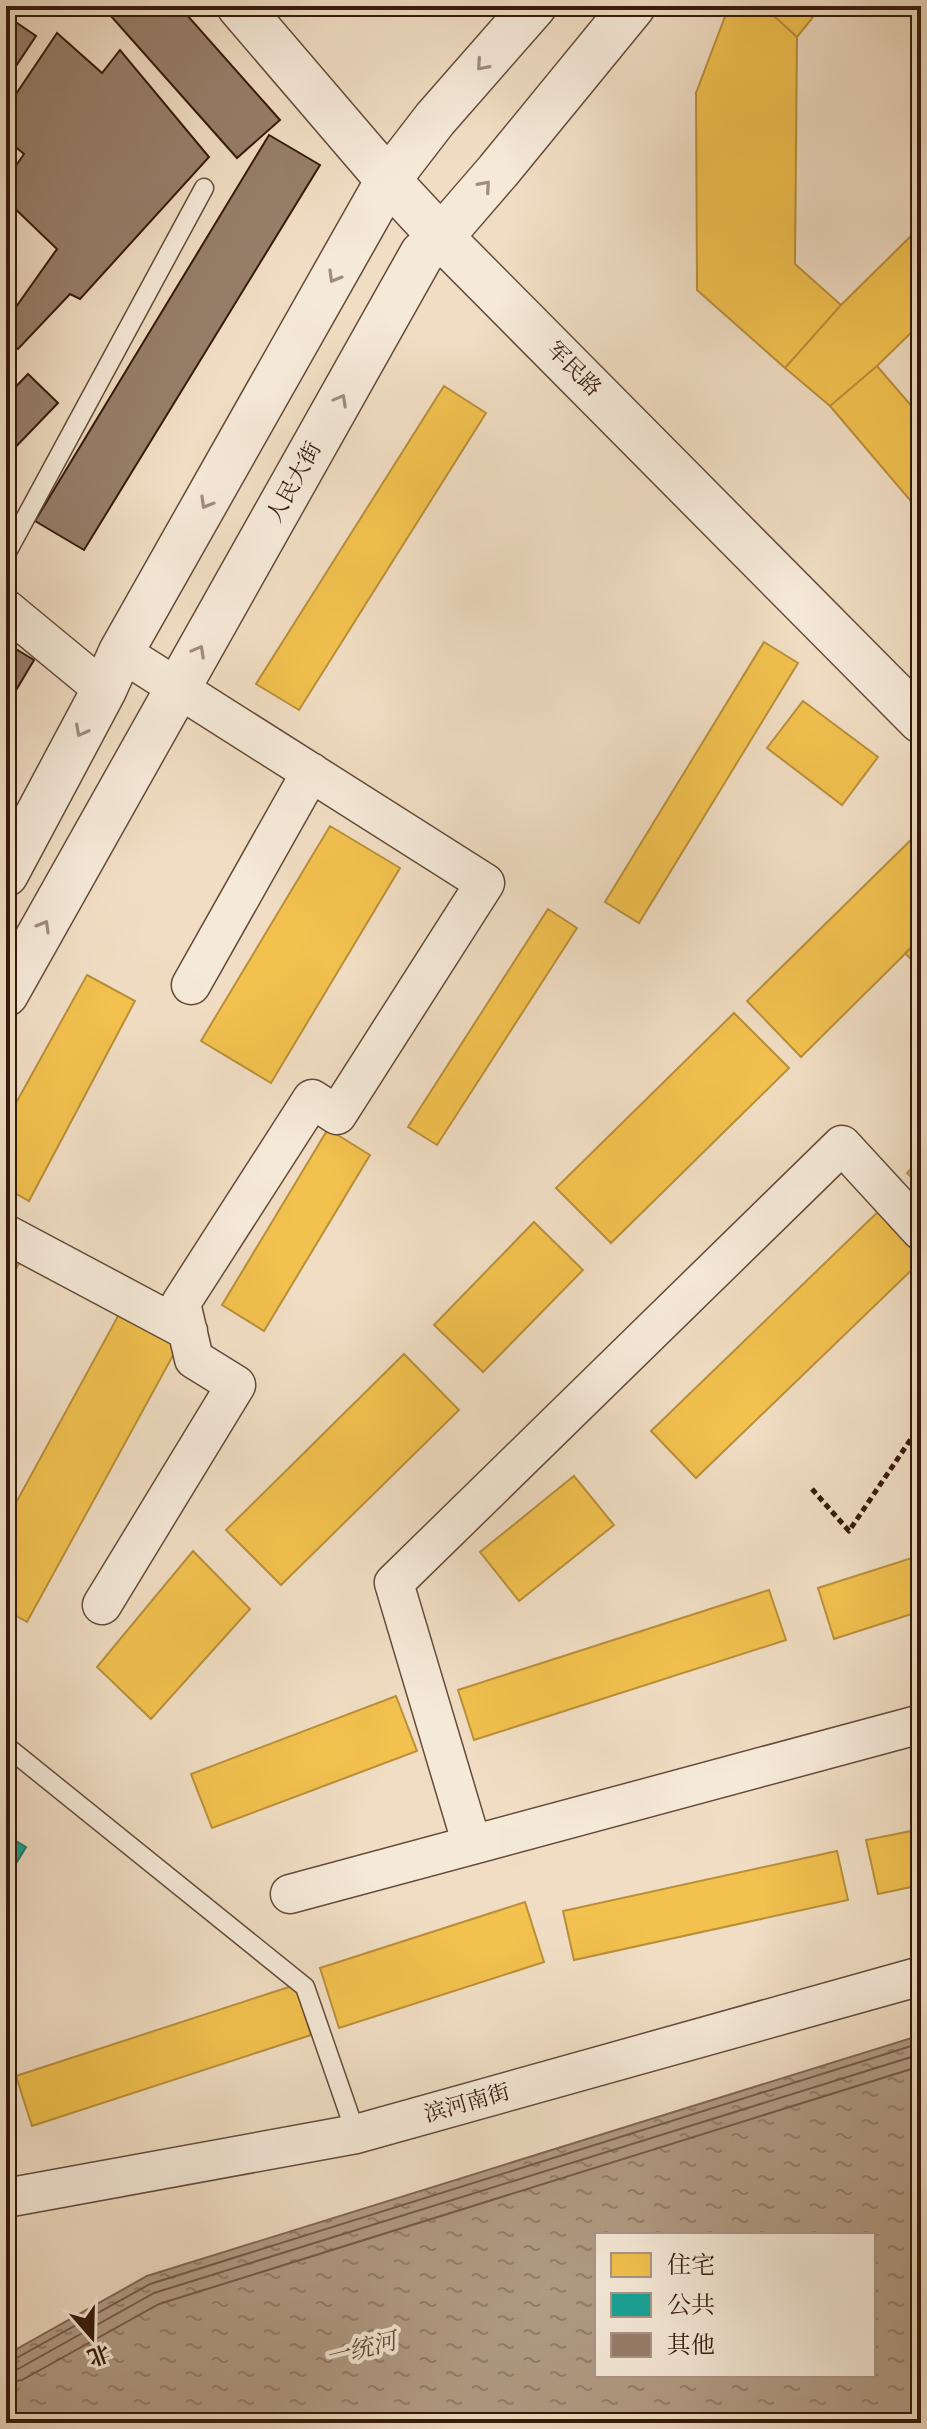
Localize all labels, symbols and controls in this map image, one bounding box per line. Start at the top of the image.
one-way arrow [478,55,492,70]
one-way arrow [476,180,490,195]
one-way arrow [328,268,344,282]
street label: 军民路 [540,335,608,403]
one-way arrow [331,393,346,408]
street label: 人民大街 [260,436,328,528]
one-way arrow [200,494,216,509]
one-way arrow [189,645,205,659]
one-way arrow [76,723,91,737]
one-way arrow [35,920,50,934]
street label: 滨河南街 [421,2076,513,2130]
legend [595,2233,875,2377]
text: 住宅 [667,2249,715,2281]
text: 公共 [667,2289,715,2321]
north arrow [52,2297,132,2377]
water label: 一统河 [322,2324,404,2373]
text: 其他 [667,2329,715,2361]
text: 北 [83,2337,114,2373]

